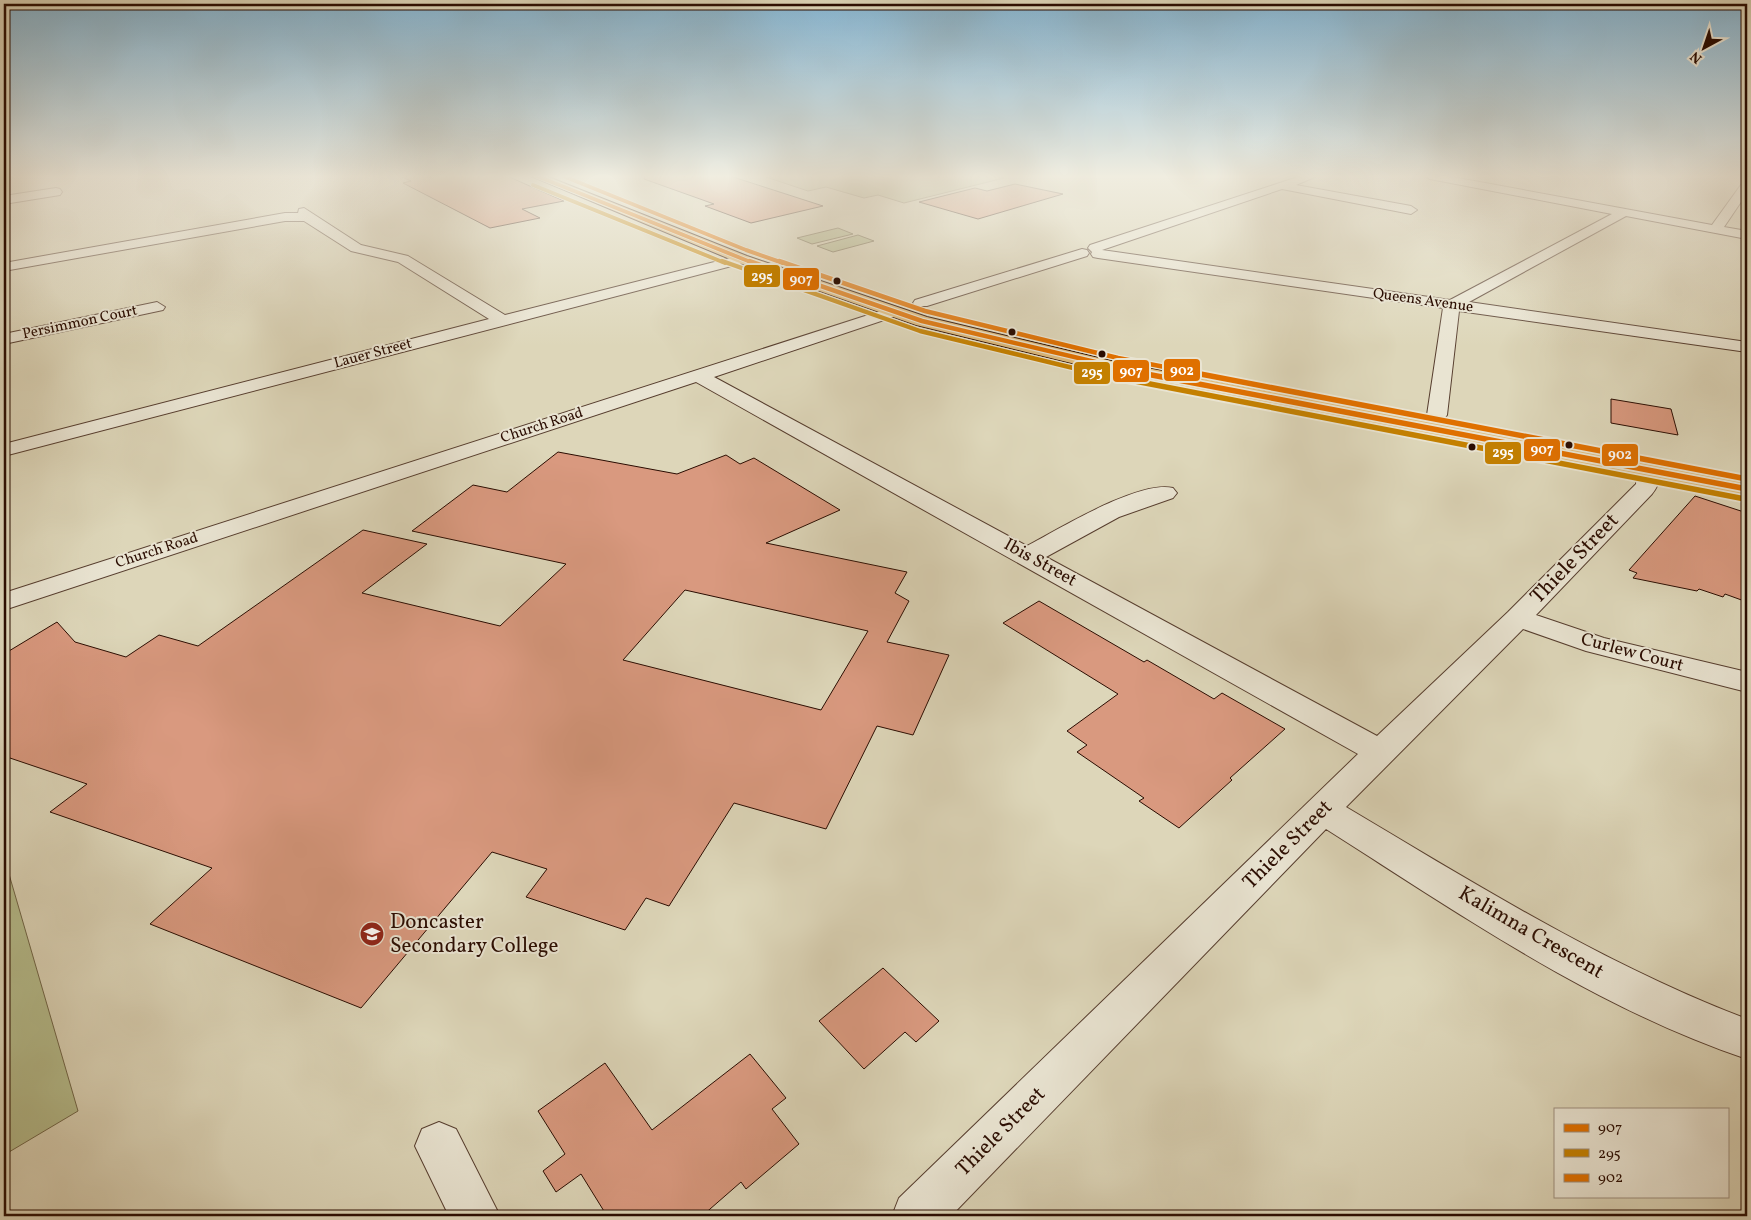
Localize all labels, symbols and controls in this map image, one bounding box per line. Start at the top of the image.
north arrow [1678,22,1728,72]
text: N [1687,46,1707,67]
line badge: 295 [743,264,781,288]
line badge: 907 [782,267,820,291]
text: 295 [751,268,773,287]
text: 907 [789,271,813,290]
unlabelled marker [832,276,842,286]
street label: Queens Avenue [1371,284,1475,318]
street label: Persimmon Court [21,301,139,345]
unlabelled marker [1007,327,1017,337]
street label: Lauer Street [332,333,414,375]
unlabelled marker [1097,349,1107,359]
line badge: 902 [1163,358,1201,382]
line badge: 907 [1112,359,1150,383]
line badge: 295 [1073,361,1111,385]
text: 902 [1170,362,1194,381]
text: 907 [1119,363,1143,382]
text: 295 [1081,364,1103,383]
street label: Church Road [498,403,586,449]
line badge: 907 [1523,438,1561,462]
unlabelled marker [1564,440,1574,450]
line badge: 295 [1484,441,1522,465]
text: 907 [1530,441,1554,460]
unlabelled marker [1467,442,1477,452]
line badge: 902 [1601,443,1639,467]
text: 295 [1492,444,1514,463]
text: 902 [1608,446,1632,465]
street label: Thiele Street [1524,507,1626,611]
street label: Church Road [113,528,201,574]
street label: Ibis Street [999,533,1081,593]
street label: Curlew Court [1578,627,1686,679]
street label: Thiele Street [1237,794,1339,896]
street label: Kalimna Crescent [1453,879,1609,987]
place label: Doncaster Secondary College [390,908,559,961]
school or university icon: Doncaster Secondary College [359,921,385,947]
street label: Thiele Street [950,1081,1052,1183]
legend [1554,1108,1728,1198]
text: 907 [1598,1118,1622,1139]
text: 295 [1598,1144,1621,1165]
text: 902 [1598,1168,1623,1189]

